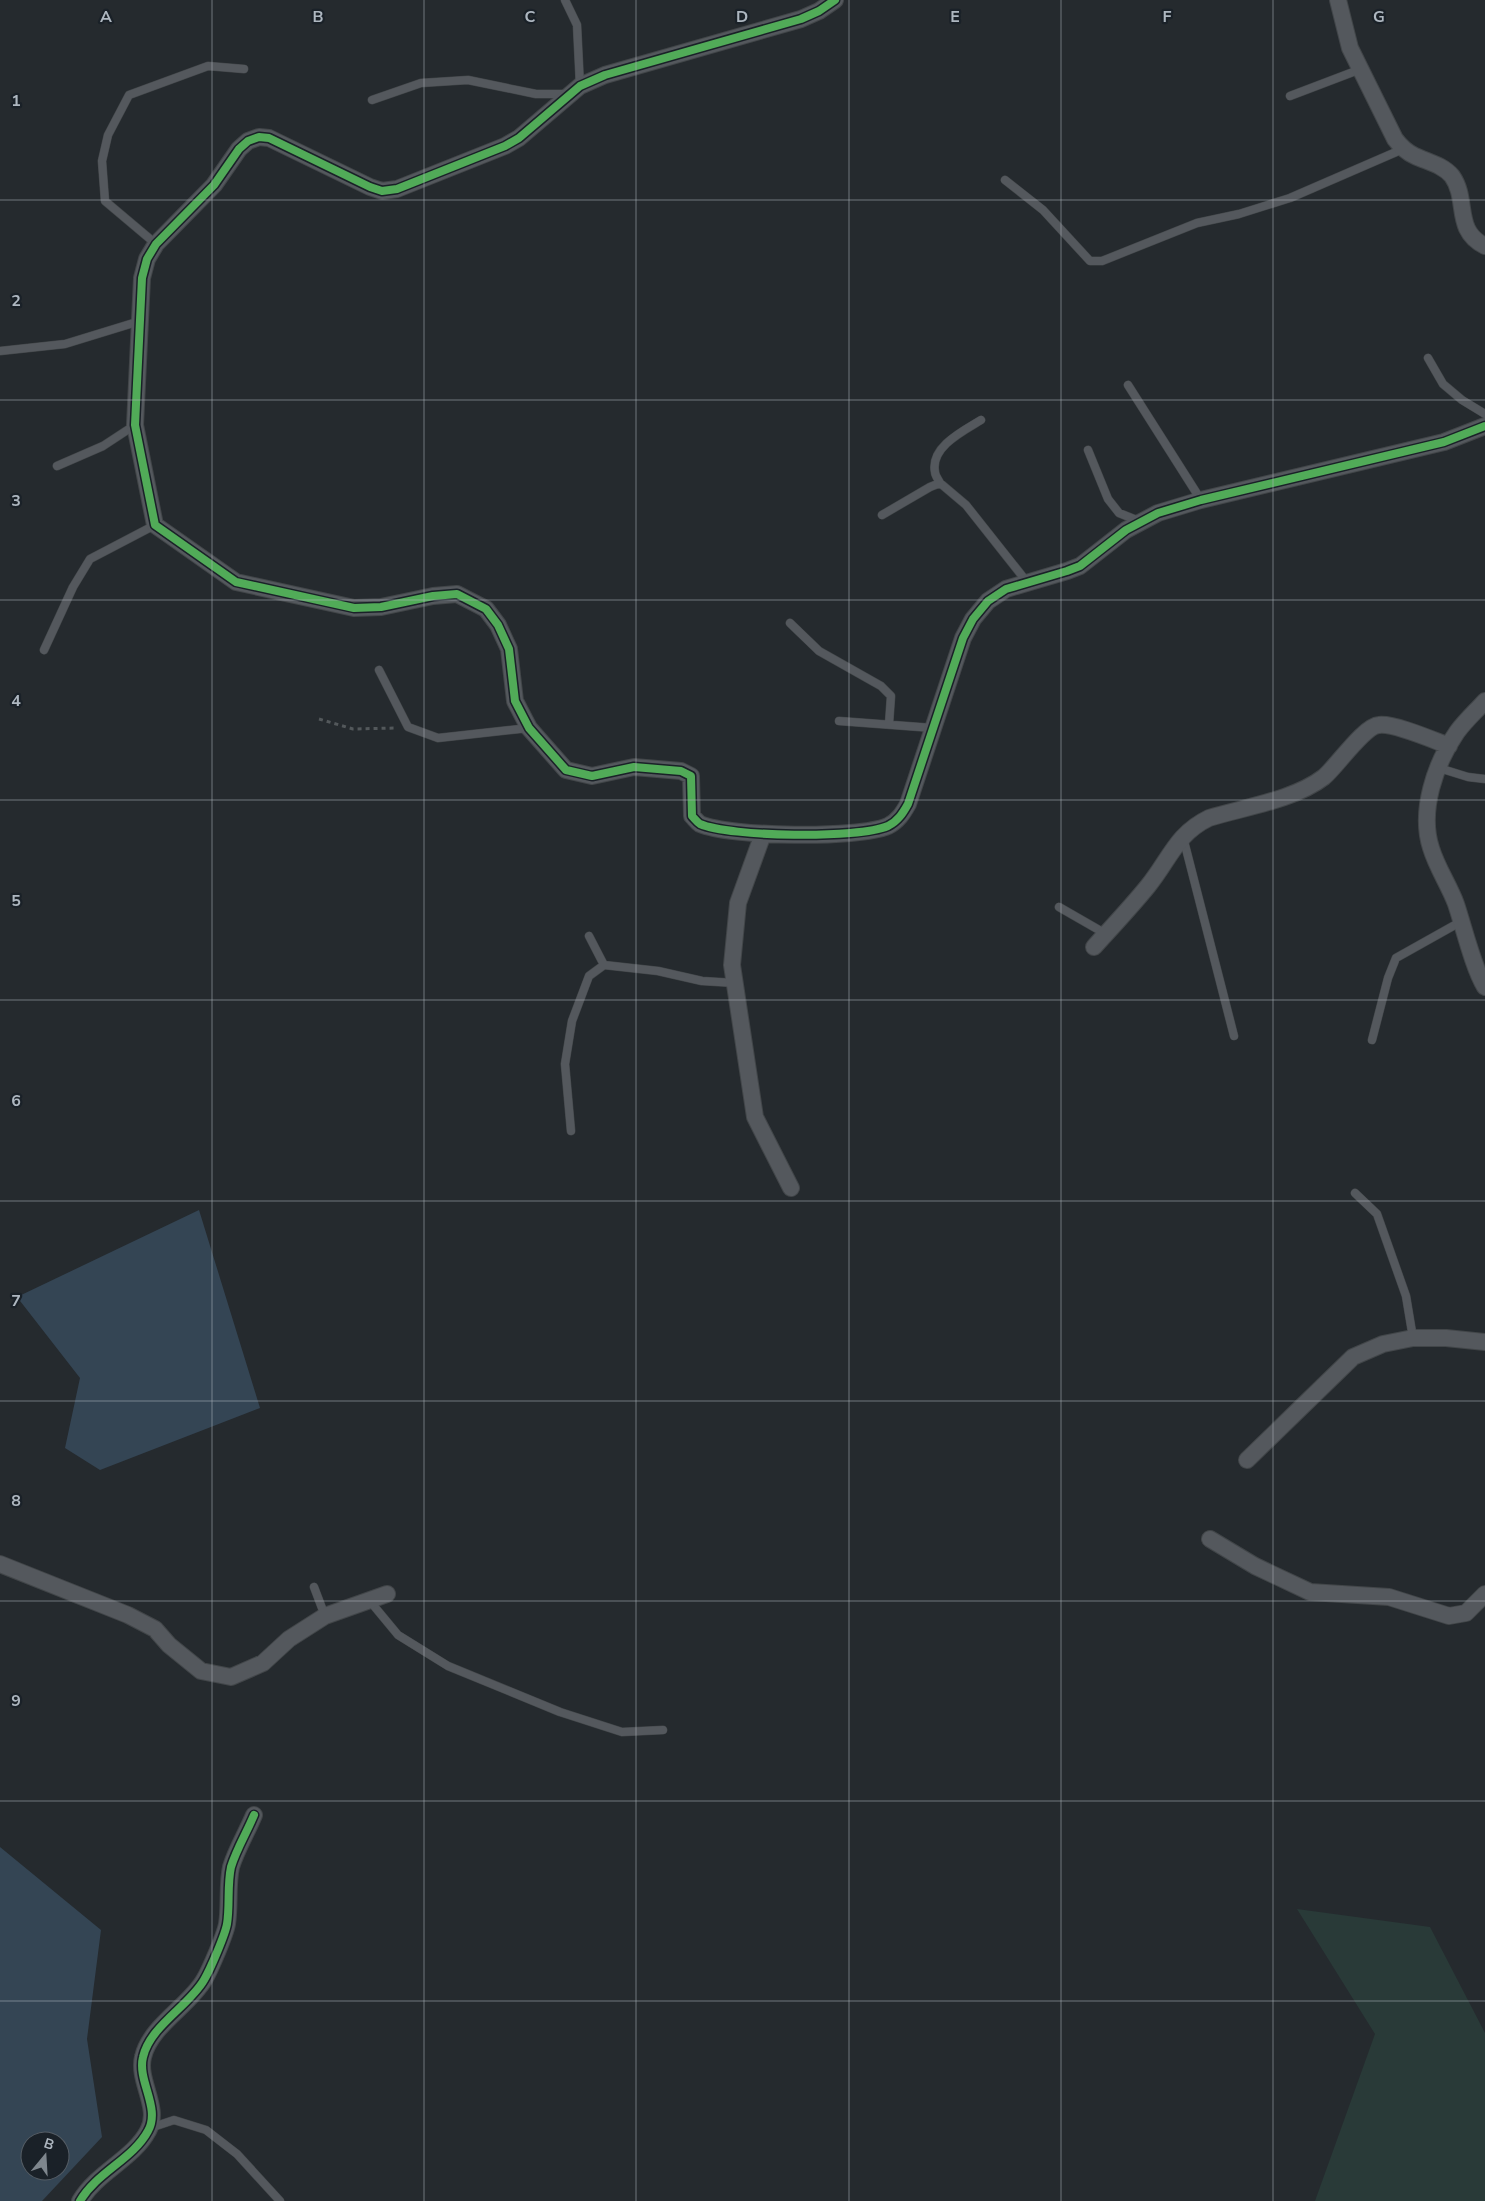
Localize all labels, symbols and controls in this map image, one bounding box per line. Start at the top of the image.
text: A [100,6,112,28]
text: B [312,6,324,28]
text: C [525,6,536,28]
text: D [736,6,748,28]
text: E [950,6,960,28]
text: F [1163,6,1172,28]
text: G [1373,6,1385,28]
text: 1 [11,90,21,112]
text: 2 [11,290,21,312]
text: 3 [11,490,21,512]
text: 4 [11,690,21,712]
text: 5 [11,890,21,912]
text: 6 [11,1090,21,1112]
text: 7 [11,1290,21,1312]
text: 8 [11,1490,21,1512]
text: 9 [11,1690,21,1712]
north arrow [20,2131,70,2181]
text: B [41,2134,56,2155]

